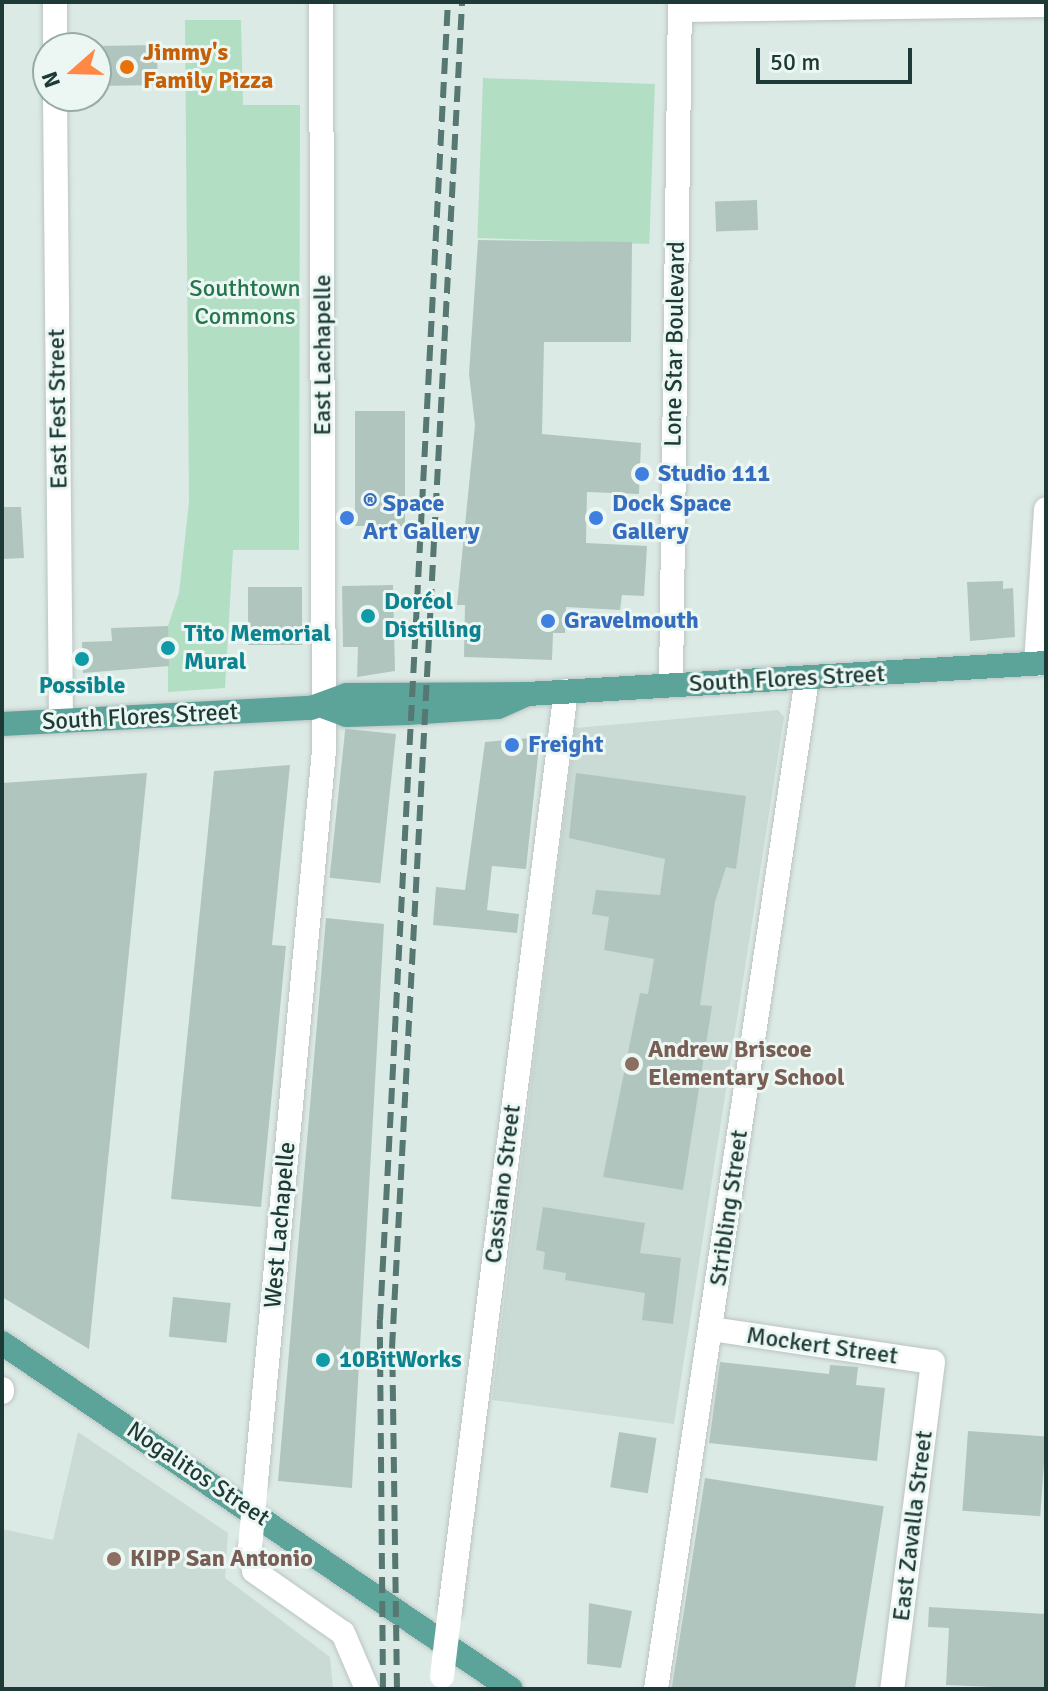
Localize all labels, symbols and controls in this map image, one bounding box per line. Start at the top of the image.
north arrow [32,32,112,112]
scale bar [760,32,916,82]
place label: Jimmy's Family Pizza [143,39,273,95]
text: 50 m [770,47,820,77]
marker: Jimmy's Family Pizza [118,58,136,76]
text: N [36,68,66,92]
street label: Lone Star Boulevard [659,241,691,447]
street label: East Lachapelle [309,274,337,436]
park label: Southtown Commons [189,275,301,331]
street label: East Fest Street [42,329,74,489]
place label: Studio 111 [658,460,770,488]
marker: Studio 111 [633,465,651,483]
place label: ® Space Art Gallery [363,490,480,546]
place label: Dock Space Gallery [612,490,731,546]
marker: ® Space Art Gallery [338,509,356,527]
marker: Dock Space Gallery [587,509,605,527]
place label: Dorćol Distilling [384,588,482,644]
marker: Dorćol Distilling [359,607,377,625]
place label: Gravelmouth [564,607,699,635]
marker: Gravelmouth [539,612,557,630]
place label: Tito Memorial Mural [184,620,331,676]
marker: Tito Memorial Mural [159,639,177,657]
marker: Possible [73,650,91,668]
street label: South Flores Street [688,659,886,699]
place label: Possible [39,672,125,700]
street label: South Flores Street [41,697,239,737]
place label: Freight [528,731,603,759]
marker: Freight [503,736,521,754]
place label: Andrew Briscoe Elementary School [648,1036,845,1092]
marker: Andrew Briscoe Elementary School [623,1055,641,1073]
street label: Cassiano Street [479,1103,527,1265]
street label: Stribling Street [704,1128,754,1288]
street label: West Lachapelle [258,1141,302,1309]
street label: Mockert Street [745,1321,899,1371]
place label: 10BitWorks [339,1346,462,1374]
marker: 10BitWorks [314,1351,332,1369]
street label: Nogalitos Street [121,1416,275,1532]
street label: East Zavalla Street [887,1429,939,1623]
place label: KIPP San Antonio [130,1545,313,1573]
marker: KIPP San Antonio [105,1550,123,1568]

